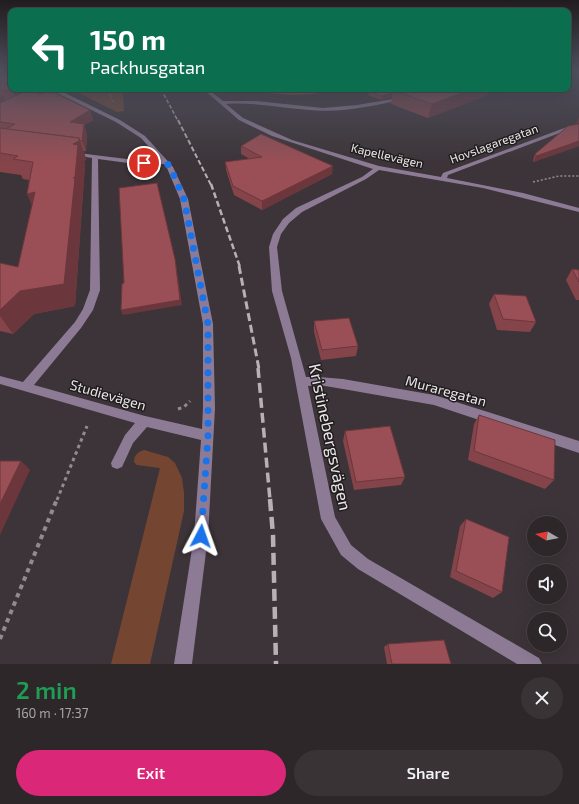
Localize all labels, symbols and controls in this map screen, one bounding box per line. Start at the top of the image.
text: 150 m [90,22,166,56]
icon: left [24,24,76,76]
text: Packhusgatan [90,56,205,78]
street label: Hovslagaregatan [448,121,540,166]
street label: Kapellevägen [350,140,425,170]
pin [127,146,161,180]
icon: arrive [133,152,155,174]
street label: Kristinebergsvägen [305,361,356,512]
street label: Muraregatan [404,372,488,409]
street label: Studievägen [68,376,148,414]
position arrow [180,515,222,557]
north arrow [527,516,567,556]
map controls [527,516,567,652]
button: sound [527,564,567,604]
button: search [527,612,567,652]
text: 2 min [16,675,77,704]
button: close [521,677,563,719]
text: 160 m · 17:37 [16,705,88,721]
button: Exit [16,750,286,796]
button: Share [294,750,563,796]

